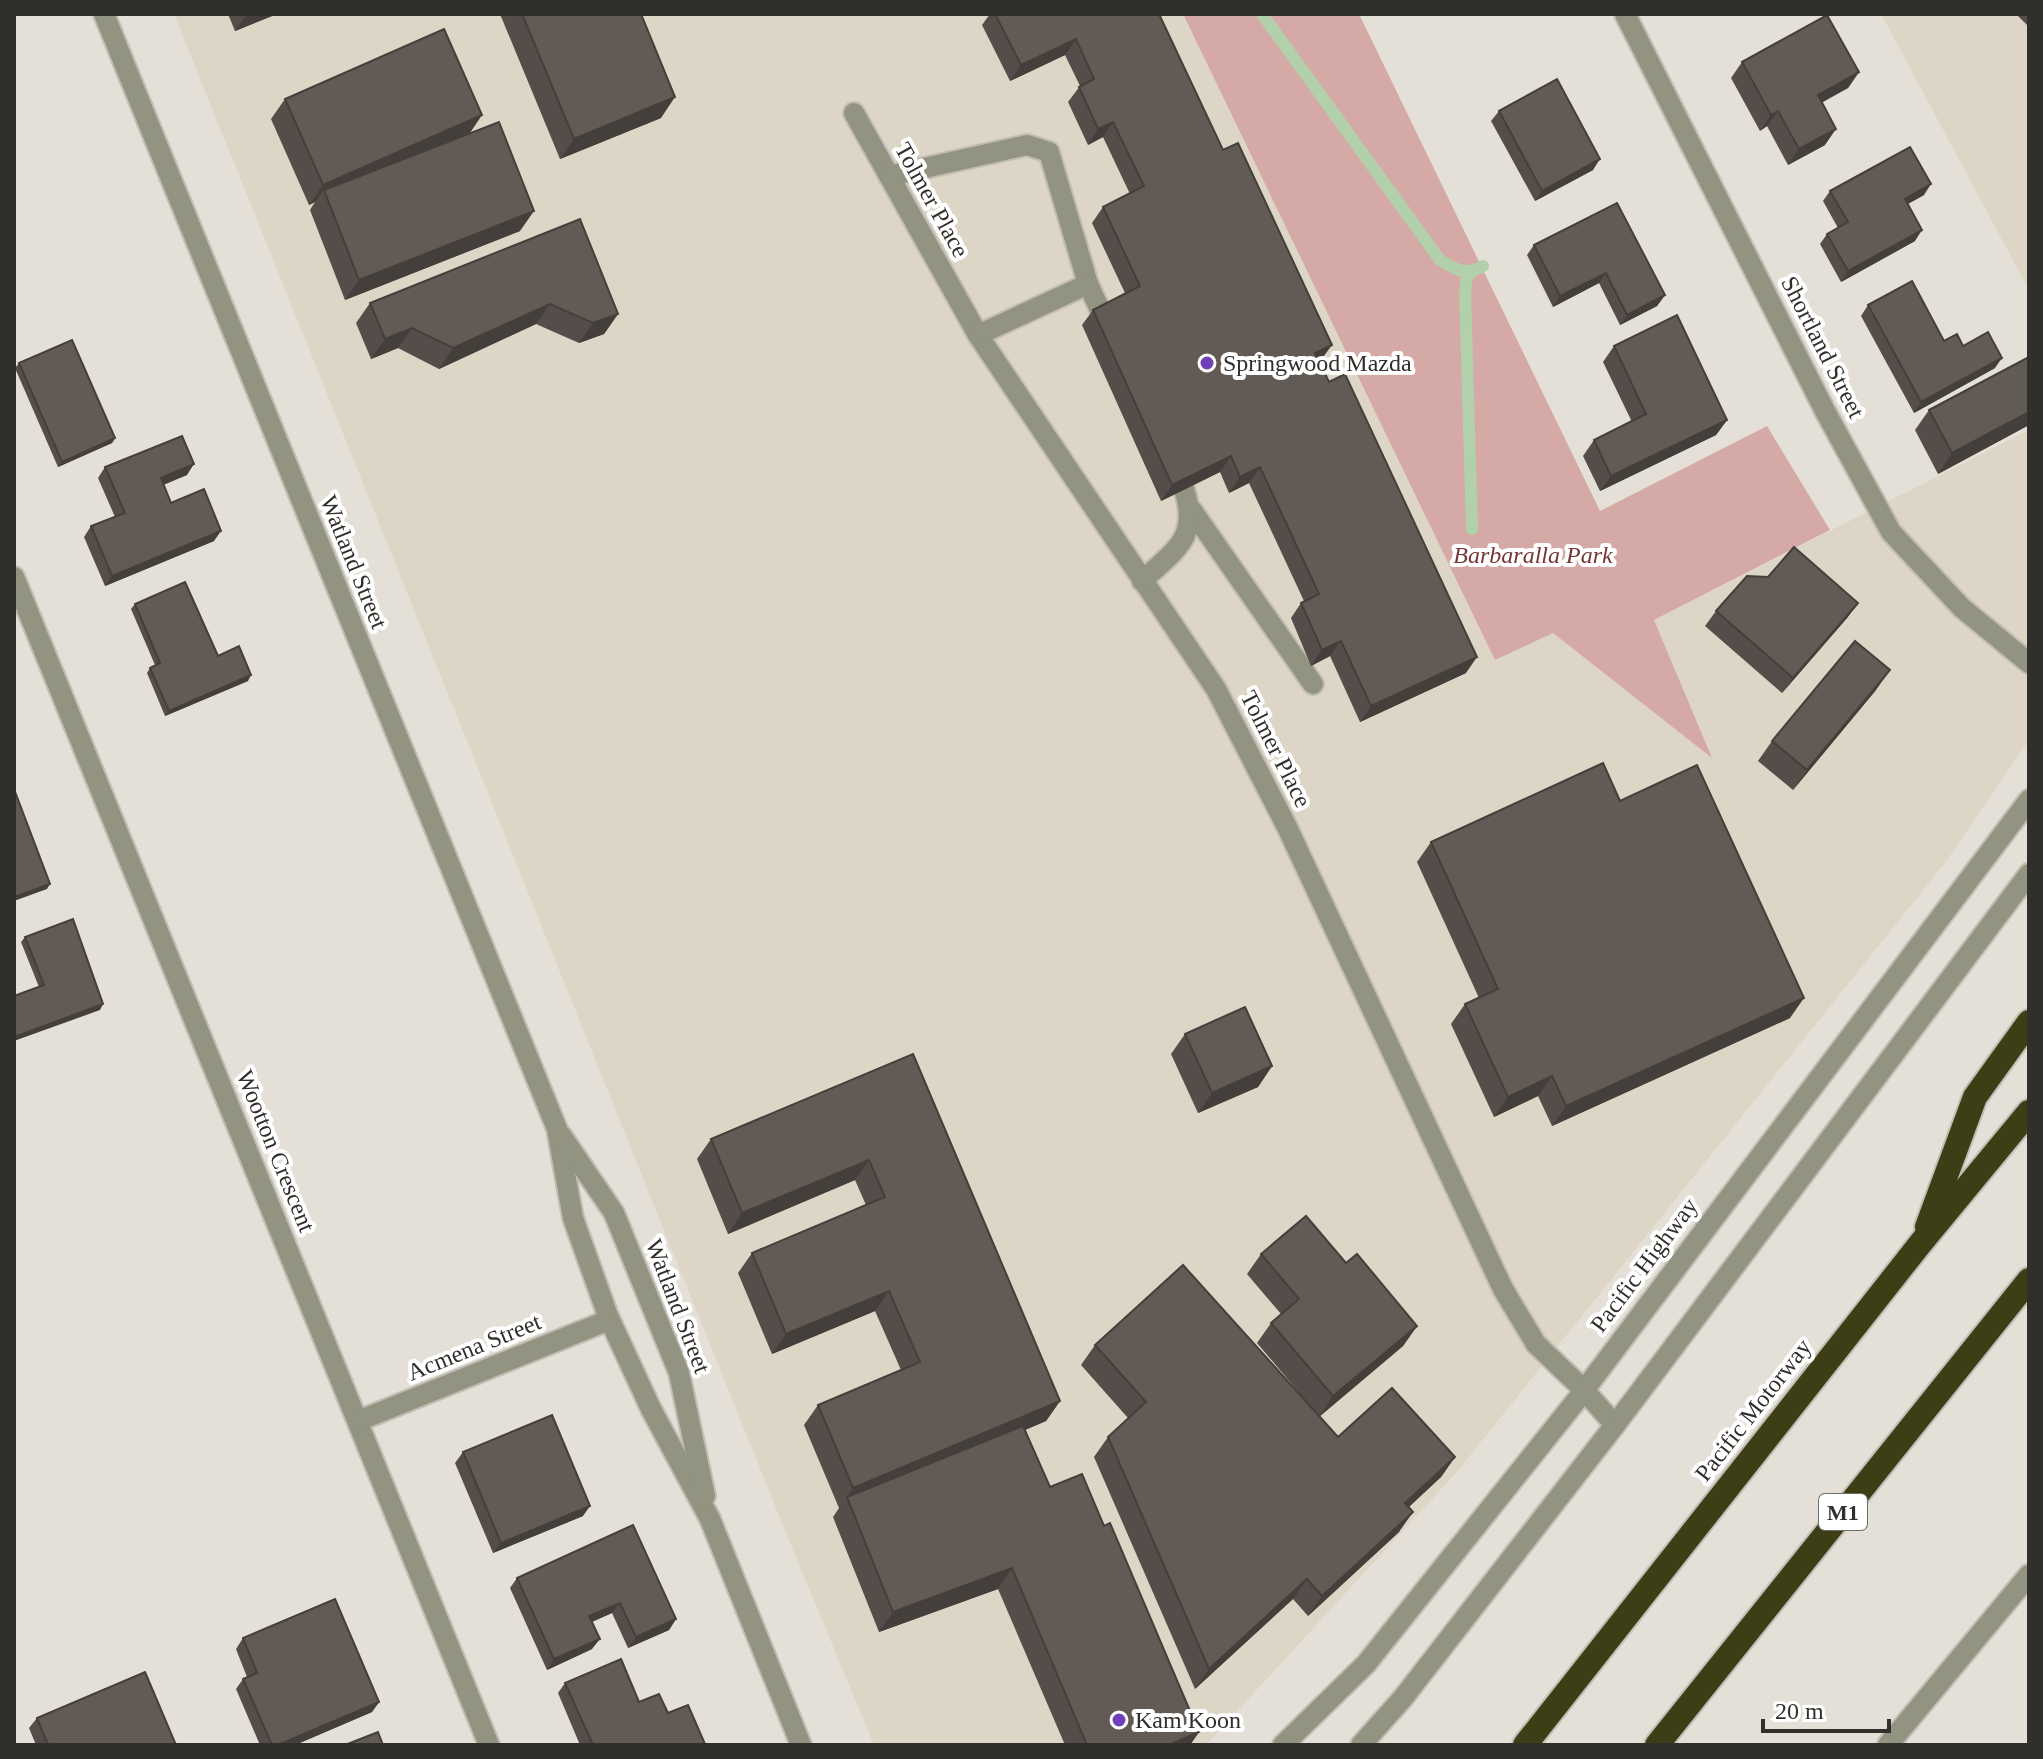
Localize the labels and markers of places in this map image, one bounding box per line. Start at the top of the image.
place label: Springwood Mazda [1223,350,1412,376]
marker: Springwood Mazda [1198,354,1216,372]
place label: Kam Koon [1135,1707,1241,1733]
marker: Kam Koon [1110,1711,1128,1729]

